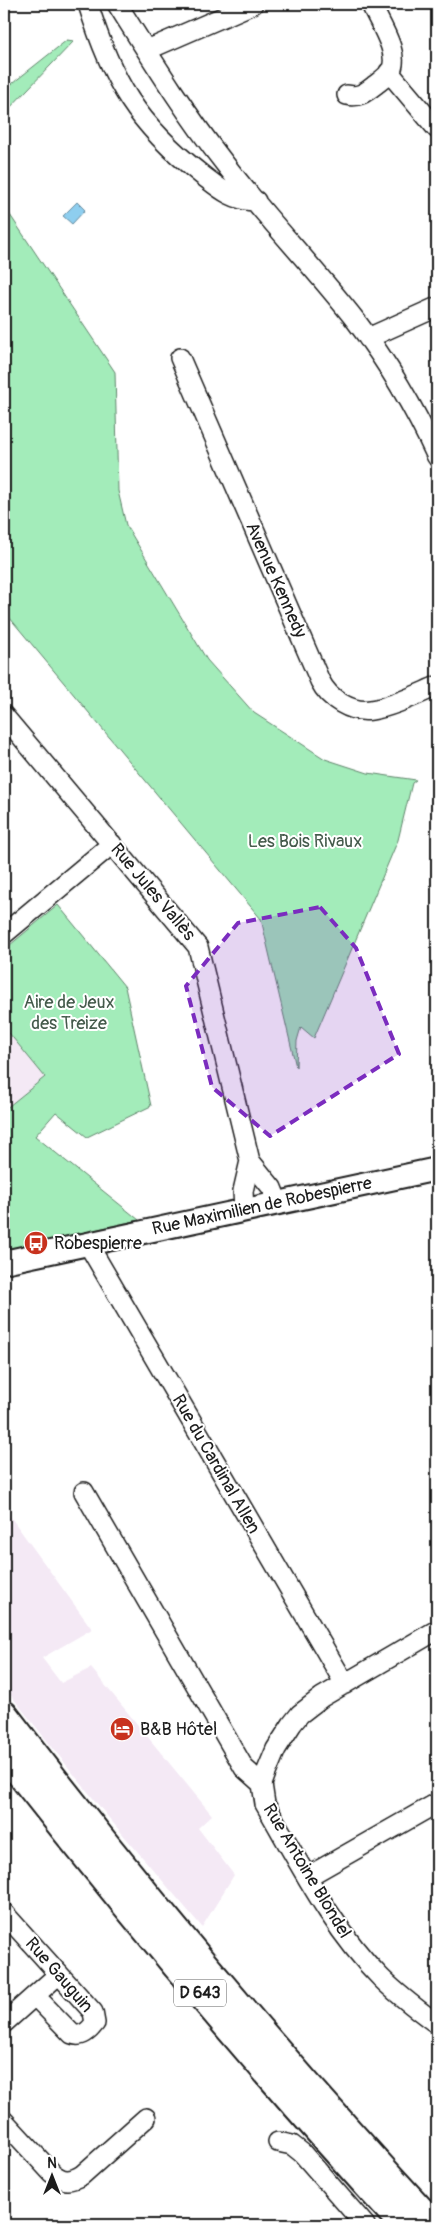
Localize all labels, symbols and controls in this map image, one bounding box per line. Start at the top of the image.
street label: Avenue Kennedy [240,519,312,642]
park label: Les Bois Rivaux [248,830,362,853]
street label: Rue Jules Vallès [105,838,201,946]
park label: Aire de Jeux des Treize [23,991,115,1035]
street label: Rue Maximilien de Robespierre [150,1171,374,1241]
bus stop icon: Robespierre [23,1230,49,1256]
place label: Robespierre [54,1232,142,1255]
street label: Rue du Cardinal Allen [167,1390,265,1538]
hotel icon: B&B Hôtel [109,1716,135,1742]
place label: B&B Hôtel [140,1718,217,1741]
street label: Rue Antoine Blondel [258,1799,356,1943]
street label: Rue Gauguin [20,1933,98,2017]
road number: D 643 [174,1980,226,2006]
north arrow [28,2152,78,2202]
text: N [47,2155,57,2172]

